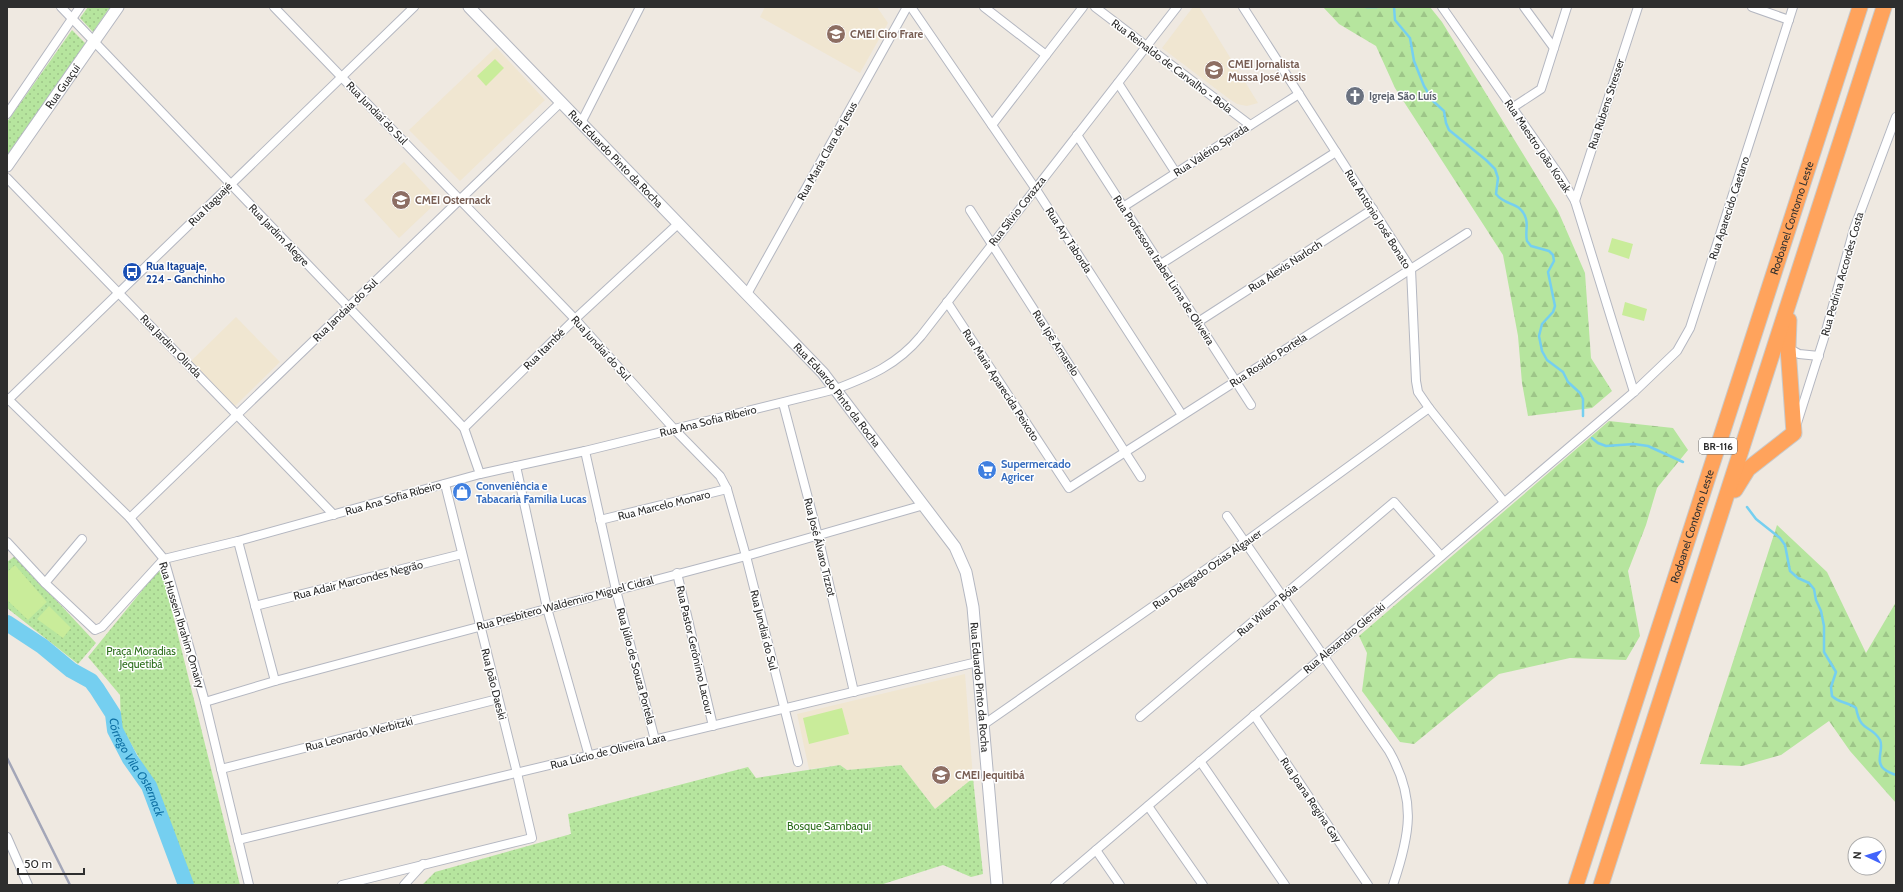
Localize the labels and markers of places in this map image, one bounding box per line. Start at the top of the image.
school or university icon: CMEI Ciro Frare [825,23,847,45]
place label: CMEI Ciro Frare [850,27,923,41]
place label: CMEI Jornalista Mussa José Assis [1228,57,1306,84]
school or university icon: CMEI Jornalista Mussa José Assis [1203,59,1225,81]
church icon: Igreja São Luís [1344,85,1366,107]
place label: Igreja São Luís [1369,89,1437,103]
school or university icon: CMEI Osternack [390,189,412,211]
place label: CMEI Osternack [415,193,491,207]
place label: Rua Itaguaje, 224 - Ganchinho [146,259,225,286]
bus stop icon: Rua Itaguaje, 224 - Ganchinho [121,261,143,283]
place label: Supermercado Agricer [1001,457,1071,484]
supermarket icon: Supermercado Agricer [976,459,998,481]
place label: Conveniência e Tabacaria Familia Lucas [476,479,587,506]
shop icon: Conveniência e Tabacaria Familia Lucas [451,481,473,503]
school or university icon: CMEI Jequitibá [930,764,952,786]
place label: CMEI Jequitibá [955,768,1025,782]

